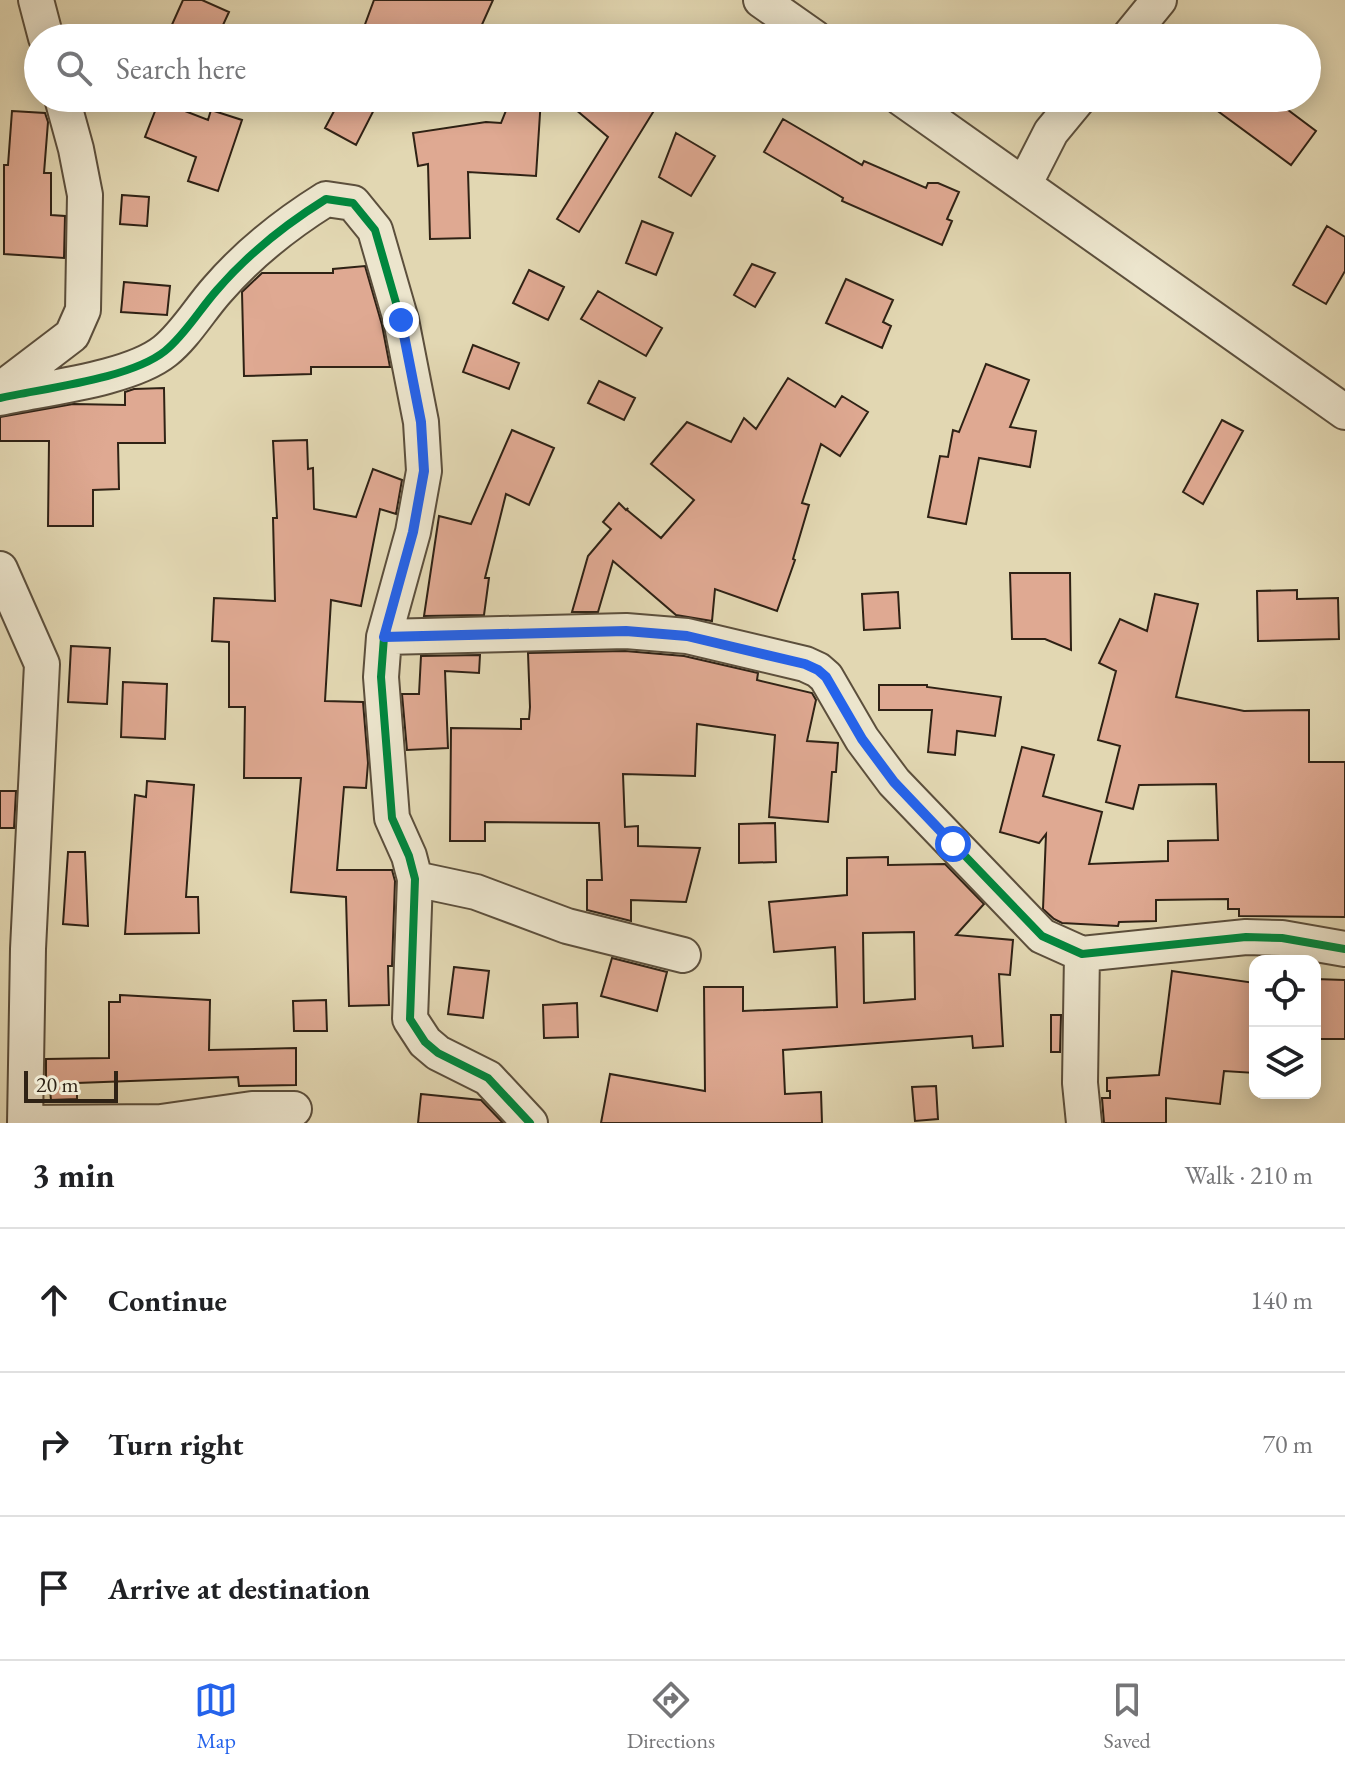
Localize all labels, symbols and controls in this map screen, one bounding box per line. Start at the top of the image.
search box [24,24,1321,112]
icon: search [52,46,96,90]
text: Search here [116,49,246,88]
route end [383,302,419,338]
route start [935,826,971,862]
map controls [1249,955,1321,1099]
button: locate [1249,955,1321,1027]
button: layers [1249,1027,1321,1099]
scale bar [24,1067,118,1103]
text: 20 m [36,1070,79,1099]
text: 3 min [32,1153,115,1197]
text: Walk · 210 m [1185,1158,1313,1192]
icon: ahead [32,1278,76,1322]
text: Continue [108,1281,227,1320]
text: 140 m [1250,1283,1313,1317]
icon: right [32,1422,76,1466]
text: Turn right [108,1425,244,1464]
text: 70 m [1263,1427,1313,1461]
icon: arrive [32,1566,76,1610]
text: Arrive at destination [108,1569,370,1608]
tab: Map [194,1678,238,1755]
tab: Directions [627,1678,715,1755]
tab: Saved [1104,1678,1151,1755]

